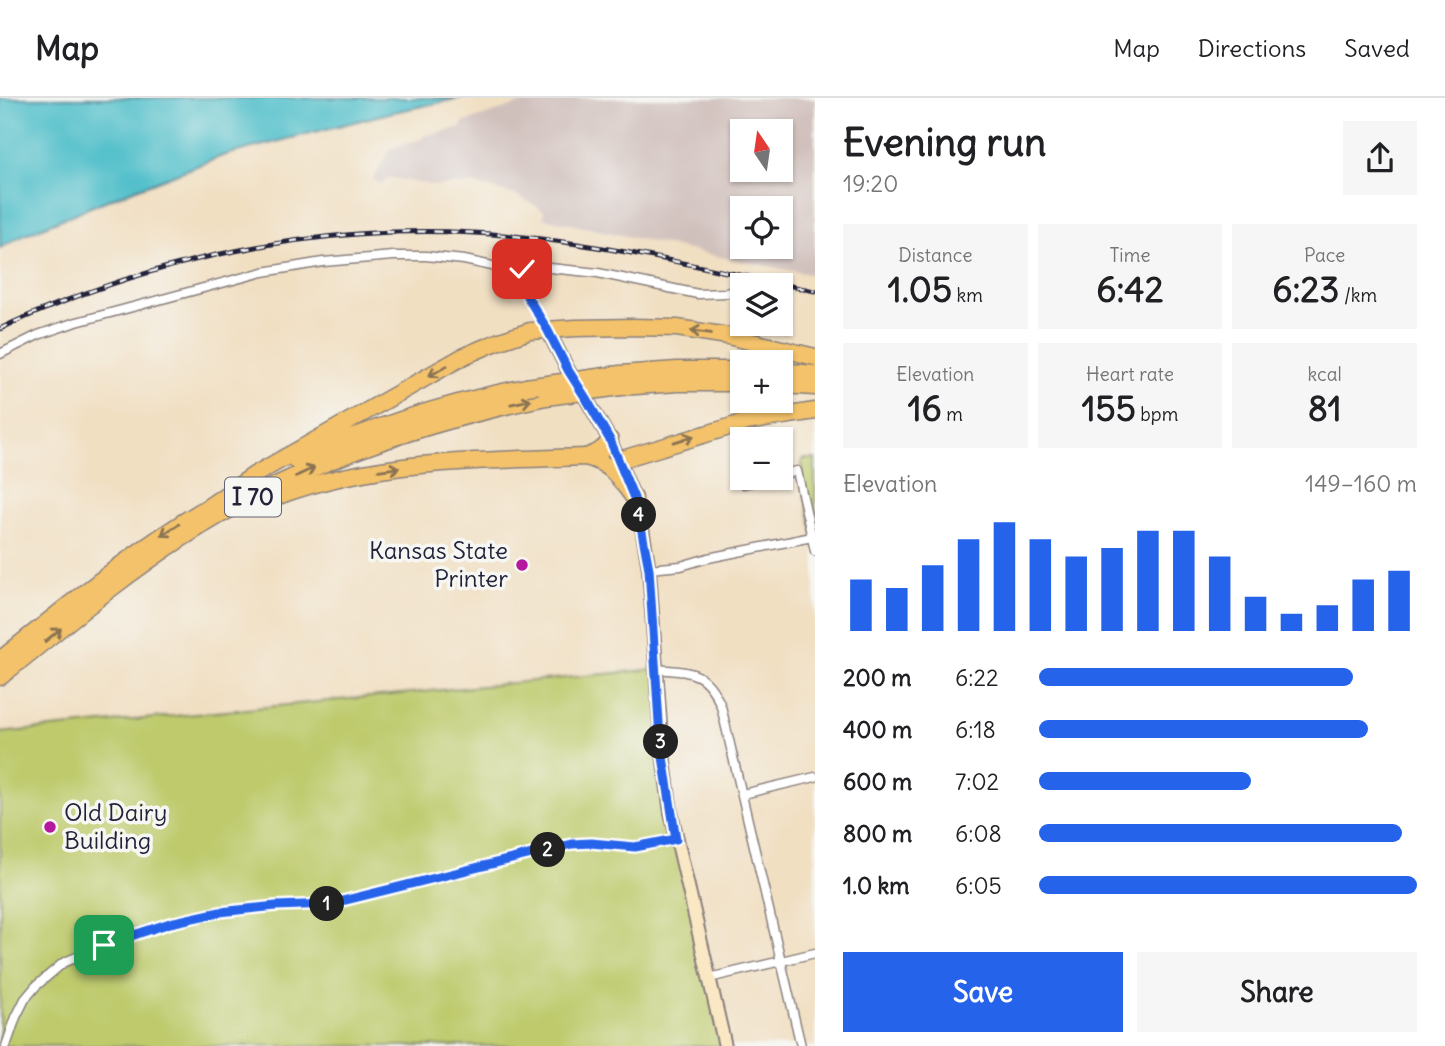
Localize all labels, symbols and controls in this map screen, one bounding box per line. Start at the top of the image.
text: Map [35,27,99,69]
text: Map [1113,33,1160,63]
text: Directions [1198,33,1306,63]
text: Saved [1344,33,1410,63]
north arrow [730,119,793,182]
map controls [730,119,793,490]
text: Evening run [843,119,1046,166]
button: share [1343,121,1417,195]
text: 19:20 [843,169,898,198]
button: locate [730,196,793,259]
pin [492,239,552,299]
text: Distance [898,243,972,267]
text: Time [1109,243,1151,267]
text: Pace [1304,243,1345,267]
icon: check [503,250,541,288]
text: 1.05 [888,267,952,311]
text: 6:42 [1096,267,1164,311]
text: 6:23 [1272,267,1339,311]
button: layers [730,273,793,336]
text: km [952,283,983,307]
text: /km [1339,283,1377,307]
one-way arrow [690,325,712,338]
button: + [730,350,793,413]
text: Elevation [896,362,974,386]
text: Heart rate [1086,362,1174,386]
text: kcal [1308,362,1342,386]
one-way arrow [429,364,449,378]
text: 16 [908,386,942,430]
text: 155 [1082,386,1136,430]
text: 81 [1308,386,1342,430]
one-way arrow [509,394,532,408]
text: m [942,402,963,426]
text: bpm [1136,402,1178,426]
button: − [730,427,793,490]
one-way arrow [673,432,695,445]
one-way arrow [377,462,400,475]
one-way arrow [294,464,315,478]
text: Elevation [843,469,937,498]
text: 149–160 m [1305,469,1417,498]
road number: I 70 [225,478,281,516]
pin: 4 [622,498,656,532]
text: 4 [633,502,644,526]
one-way arrow [161,523,180,538]
place label: Kansas State Printer [369,535,508,593]
marker: Kansas State Printer [514,557,530,573]
one-way arrow [44,627,62,642]
text: 200 m [843,663,912,692]
text: 6:22 [955,663,999,692]
text: 400 m [843,715,912,744]
text: 6:18 [955,715,996,744]
pin: 3 [644,724,678,760]
text: 3 [655,729,666,753]
text: 600 m [843,767,912,796]
text: 7:02 [955,767,999,796]
place label: Old Dairy Building [64,797,167,855]
marker: Old Dairy Building [42,819,58,835]
text: 800 m [843,819,912,848]
text: 6:08 [955,819,1002,848]
pin: 2 [530,832,566,868]
text: 2 [542,837,553,861]
text: 1.0 km [843,871,909,900]
text: 6:05 [955,871,1002,900]
pin: 1 [310,886,344,922]
text: 1 [323,891,330,915]
pin [74,915,134,975]
icon: arrive [85,926,123,964]
button: Save [843,952,1123,1032]
button: Share [1137,952,1417,1032]

